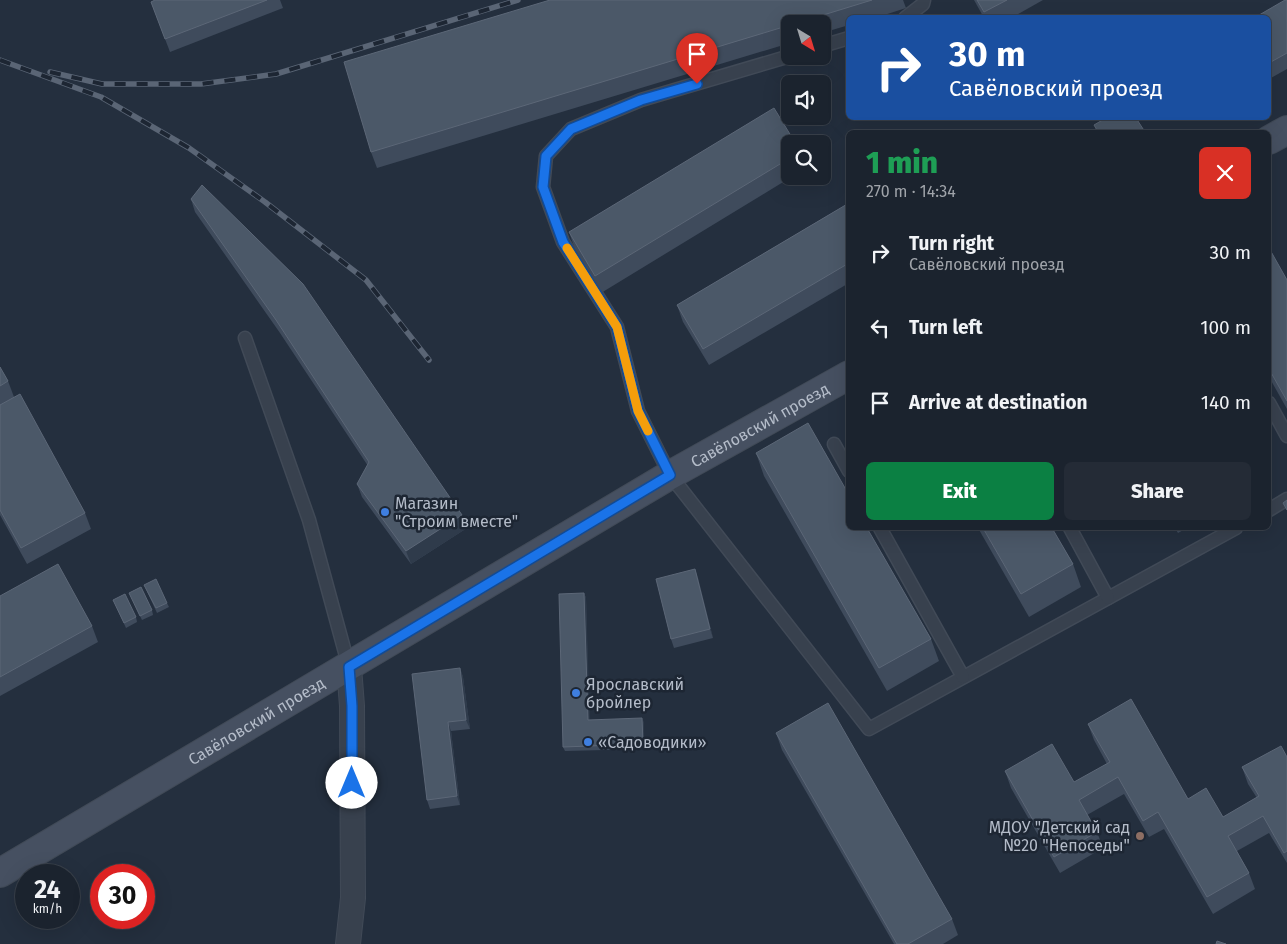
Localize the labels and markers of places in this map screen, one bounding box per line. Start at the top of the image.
pin [676,33,718,84]
place label: Магазин "Строим вместе" [395,494,518,531]
marker: Магазин "Строим вместе" [379,506,391,518]
place label: Ярославский бройлер [586,675,684,712]
marker: Ярославский бройлер [570,687,582,699]
place label: «Садоводики» [598,733,707,752]
marker: «Садоводики» [582,736,594,748]
place label: МДОУ "Детский сад №20 "Непоседы" [989,818,1130,855]
marker: МДОУ "Детский сад №20 "Непоседы" [1134,830,1146,842]

